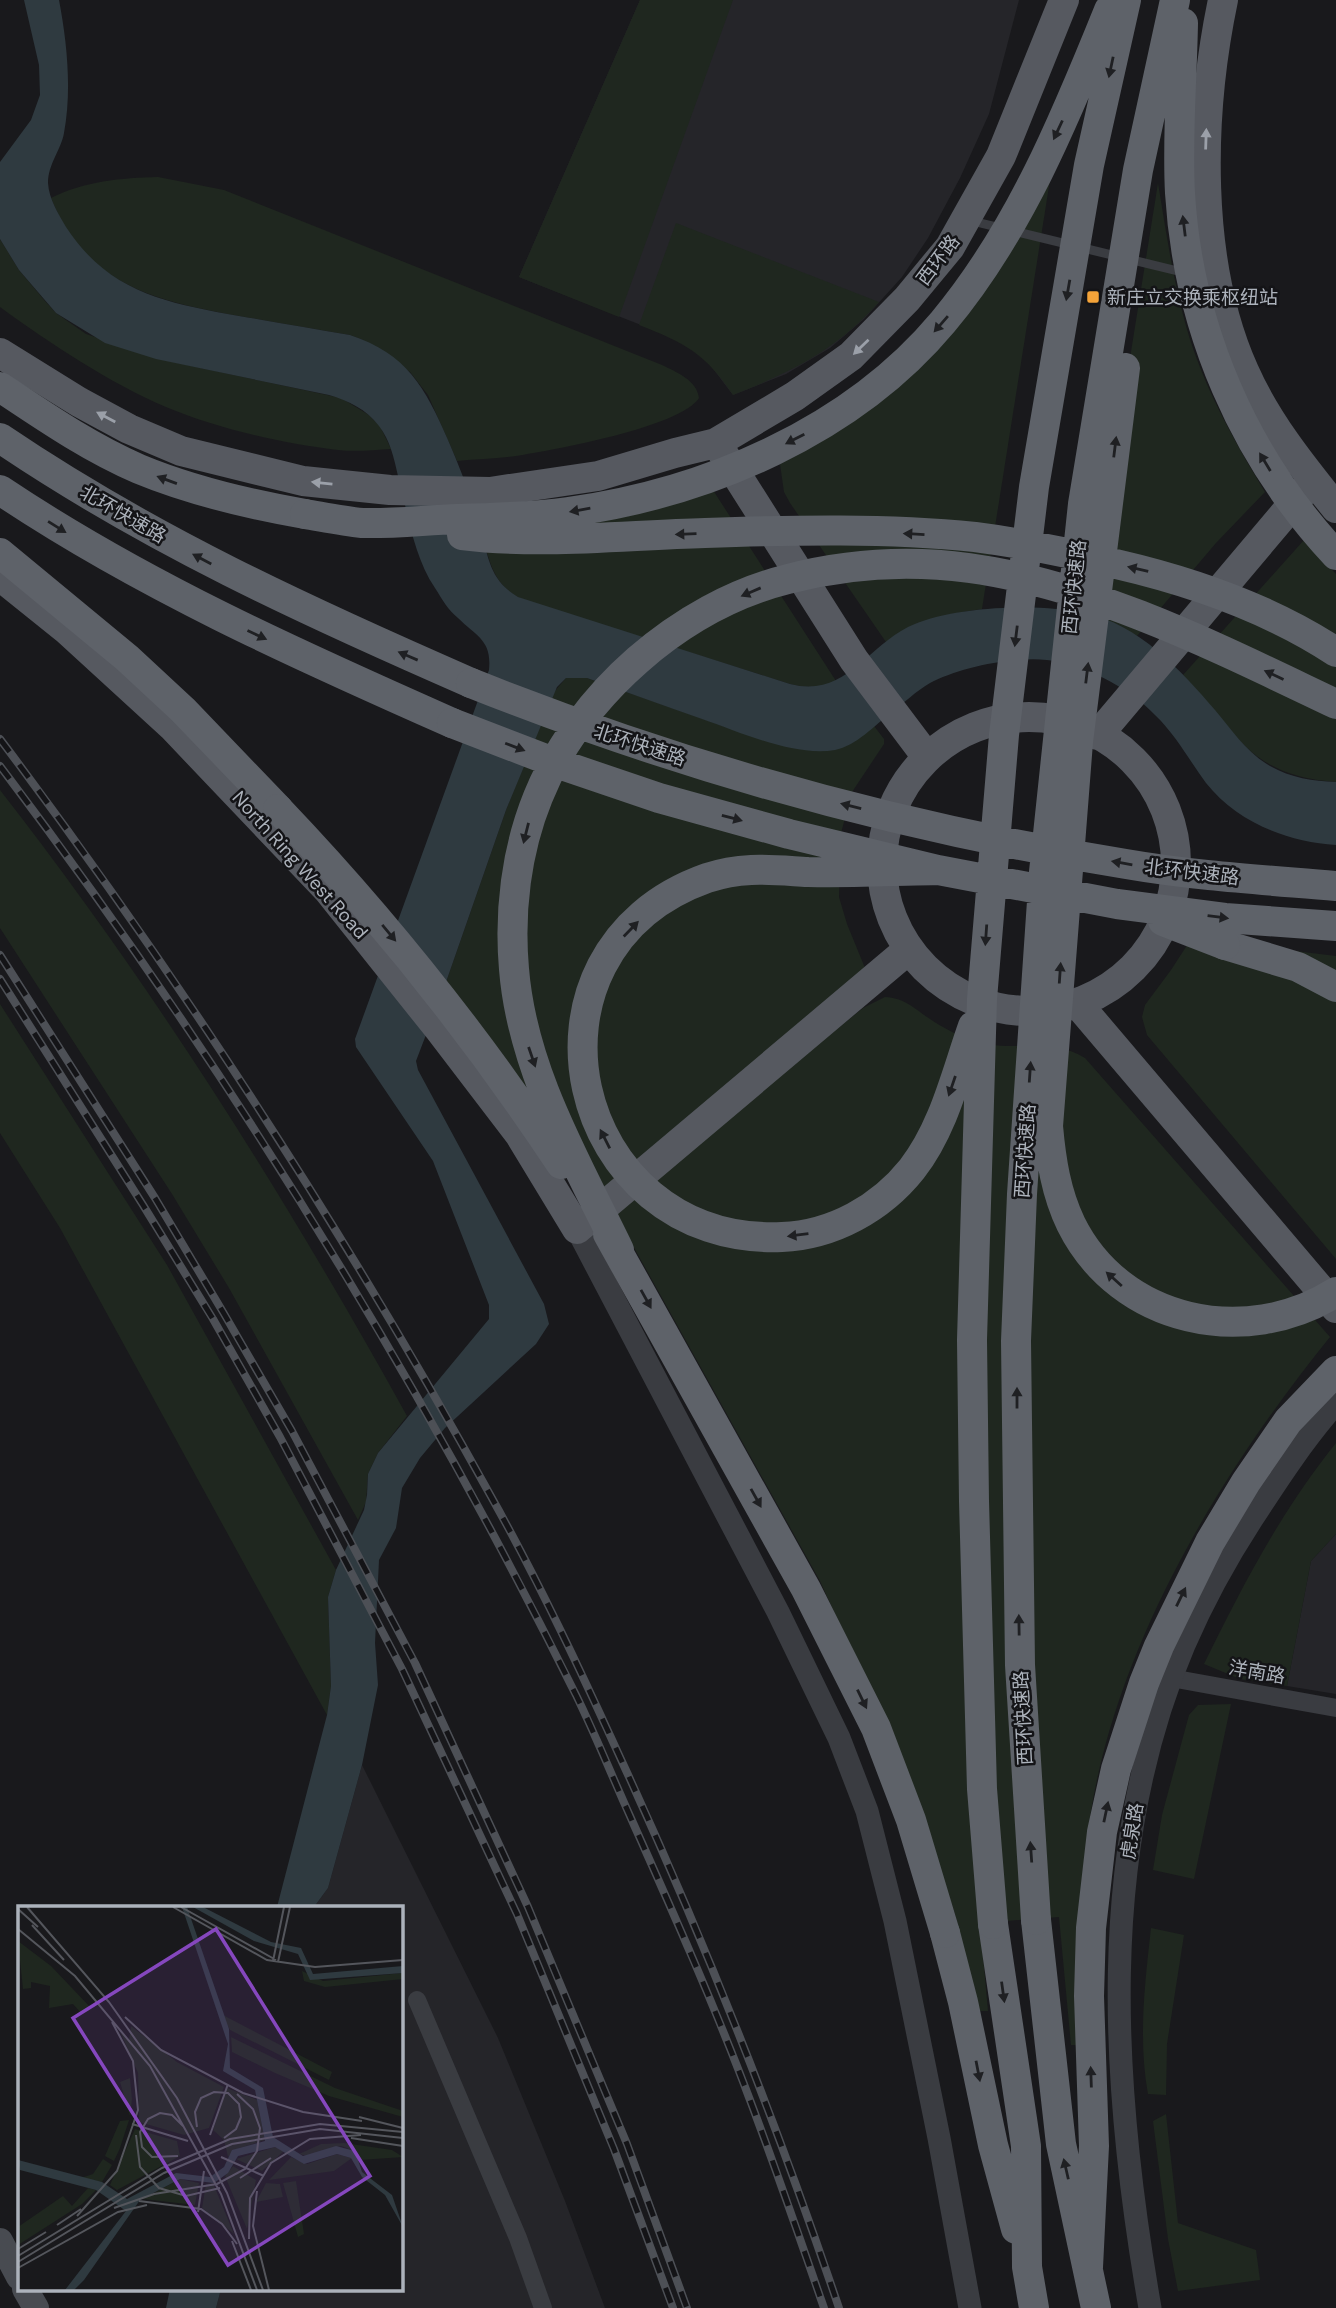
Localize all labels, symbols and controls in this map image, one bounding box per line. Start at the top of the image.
one-way arrow [1106,56,1117,78]
one-way arrow [1052,120,1063,141]
one-way arrow [1200,128,1211,150]
one-way arrow [1178,215,1189,237]
street label: 西环路 [911,230,965,290]
one-way arrow [1062,279,1073,301]
place label: 新庄立交换乘枢纽站 [1107,285,1278,310]
marker: 新庄立交换乘枢纽站 [1085,289,1101,305]
one-way arrow [934,316,949,333]
one-way arrow [853,338,870,354]
one-way arrow [96,411,116,423]
one-way arrow [785,433,805,444]
one-way arrow [1109,436,1120,458]
one-way arrow [1259,453,1271,472]
one-way arrow [157,474,178,485]
one-way arrow [311,477,333,488]
street label: 北环快速路 [76,479,170,549]
one-way arrow [569,505,591,516]
one-way arrow [48,520,67,533]
one-way arrow [675,528,697,539]
one-way arrow [903,528,925,539]
street label: 西环快速路 [1057,538,1091,636]
one-way arrow [192,553,212,565]
one-way arrow [1127,563,1149,574]
one-way arrow [741,586,761,598]
one-way arrow [1010,625,1021,647]
one-way arrow [247,629,267,641]
one-way arrow [397,650,418,661]
one-way arrow [1081,662,1092,684]
one-way arrow [1264,669,1284,680]
street label: 北环快速路 [591,718,689,772]
one-way arrow [505,742,526,753]
street label: North Ring West Road [227,786,373,944]
one-way arrow [840,801,862,812]
one-way arrow [721,813,743,824]
one-way arrow [520,822,531,844]
street label: 北环快速路 [1143,854,1241,890]
one-way arrow [1111,857,1133,868]
one-way arrow [1207,911,1229,922]
one-way arrow [622,920,639,937]
one-way arrow [381,924,396,941]
one-way arrow [980,925,991,947]
one-way arrow [1055,962,1066,984]
one-way arrow [527,1046,538,1067]
one-way arrow [1025,1061,1036,1083]
one-way arrow [946,1076,957,1097]
street label: 西环快速路 [1009,1103,1041,1199]
one-way arrow [600,1129,611,1149]
one-way arrow [787,1230,809,1241]
one-way arrow [1106,1272,1123,1287]
one-way arrow [640,1289,652,1309]
one-way arrow [1011,1386,1023,1408]
one-way arrow [750,1488,762,1508]
one-way arrow [1175,1587,1186,1607]
one-way arrow [1013,1614,1025,1636]
street label: 洋南路 [1227,1655,1287,1689]
street label: 西环快速路 [1008,1670,1038,1766]
one-way arrow [857,1689,868,1709]
one-way arrow [1101,1801,1112,1823]
street label: 虎泉路 [1115,1801,1149,1861]
one-way arrow [1025,1841,1036,1863]
inset map [18,1906,402,2290]
one-way arrow [998,1981,1009,2003]
one-way arrow [972,2060,983,2082]
one-way arrow [1086,2065,1097,2087]
one-way arrow [1061,2158,1072,2180]

